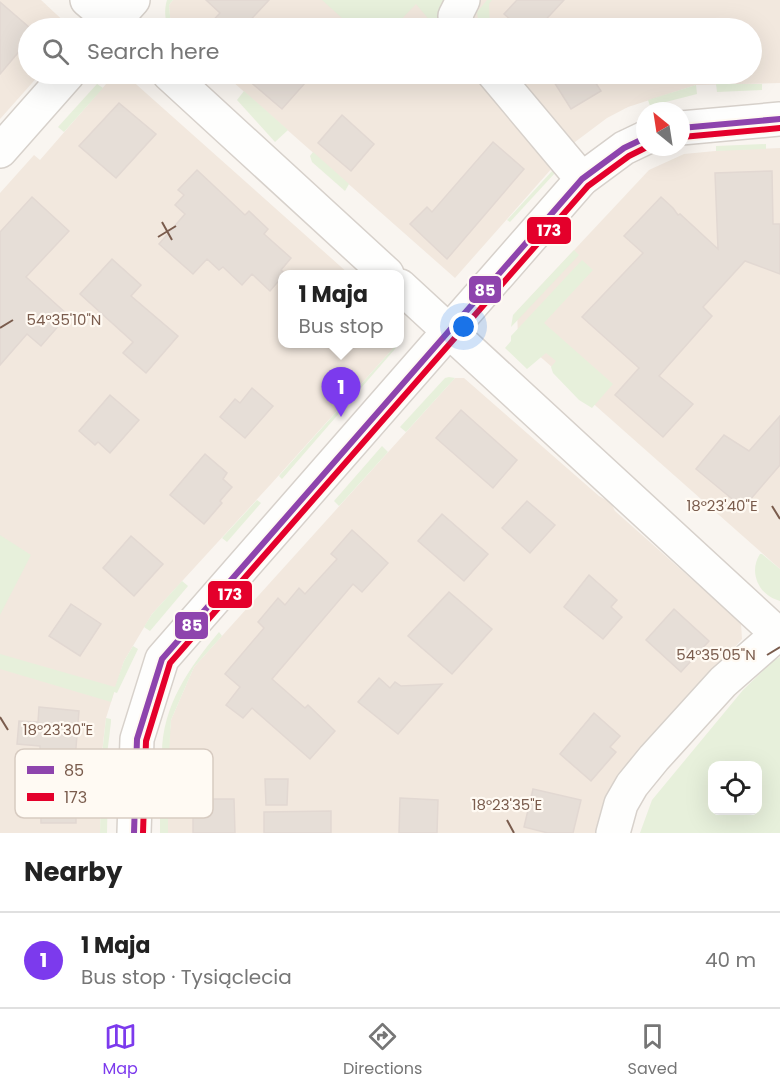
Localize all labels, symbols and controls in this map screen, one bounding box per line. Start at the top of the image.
search box [18,18,762,84]
icon: search [39,35,72,68]
text: Search here [87,36,220,67]
north arrow [636,102,690,156]
line badge: 173 [526,216,572,245]
text: 173 [537,219,561,242]
popup [278,270,404,348]
line badge: 85 [468,275,502,304]
text: 1 Maja [299,279,368,310]
text: 85 [475,279,495,302]
text: 54°35'10"N [27,309,101,330]
text: Bus stop [299,312,383,340]
your location [449,312,478,341]
pin: 1 [322,368,360,417]
text: 18°23'40"E [686,495,758,516]
line badge: 173 [207,580,253,609]
text: 173 [218,583,242,606]
line badge: 85 [174,611,209,640]
text: 85 [182,614,202,637]
text: 54°35'05"N [676,644,756,665]
text: 18°23'30"E [23,719,93,740]
legend [15,749,213,818]
text: 85 [64,759,84,782]
map controls [708,761,762,815]
button: locate [708,761,762,815]
text: 173 [64,786,87,809]
text: 18°23'35"E [472,794,542,815]
text: Nearby [24,854,122,890]
text: 1 Maja [81,930,150,961]
text: 1 [40,946,47,974]
text: 40 m [705,946,756,974]
text: Bus stop · Tysiąclecia [81,963,292,991]
tab: Map [103,1020,138,1081]
tab: Directions [343,1020,422,1081]
tab: Saved [628,1020,677,1081]

